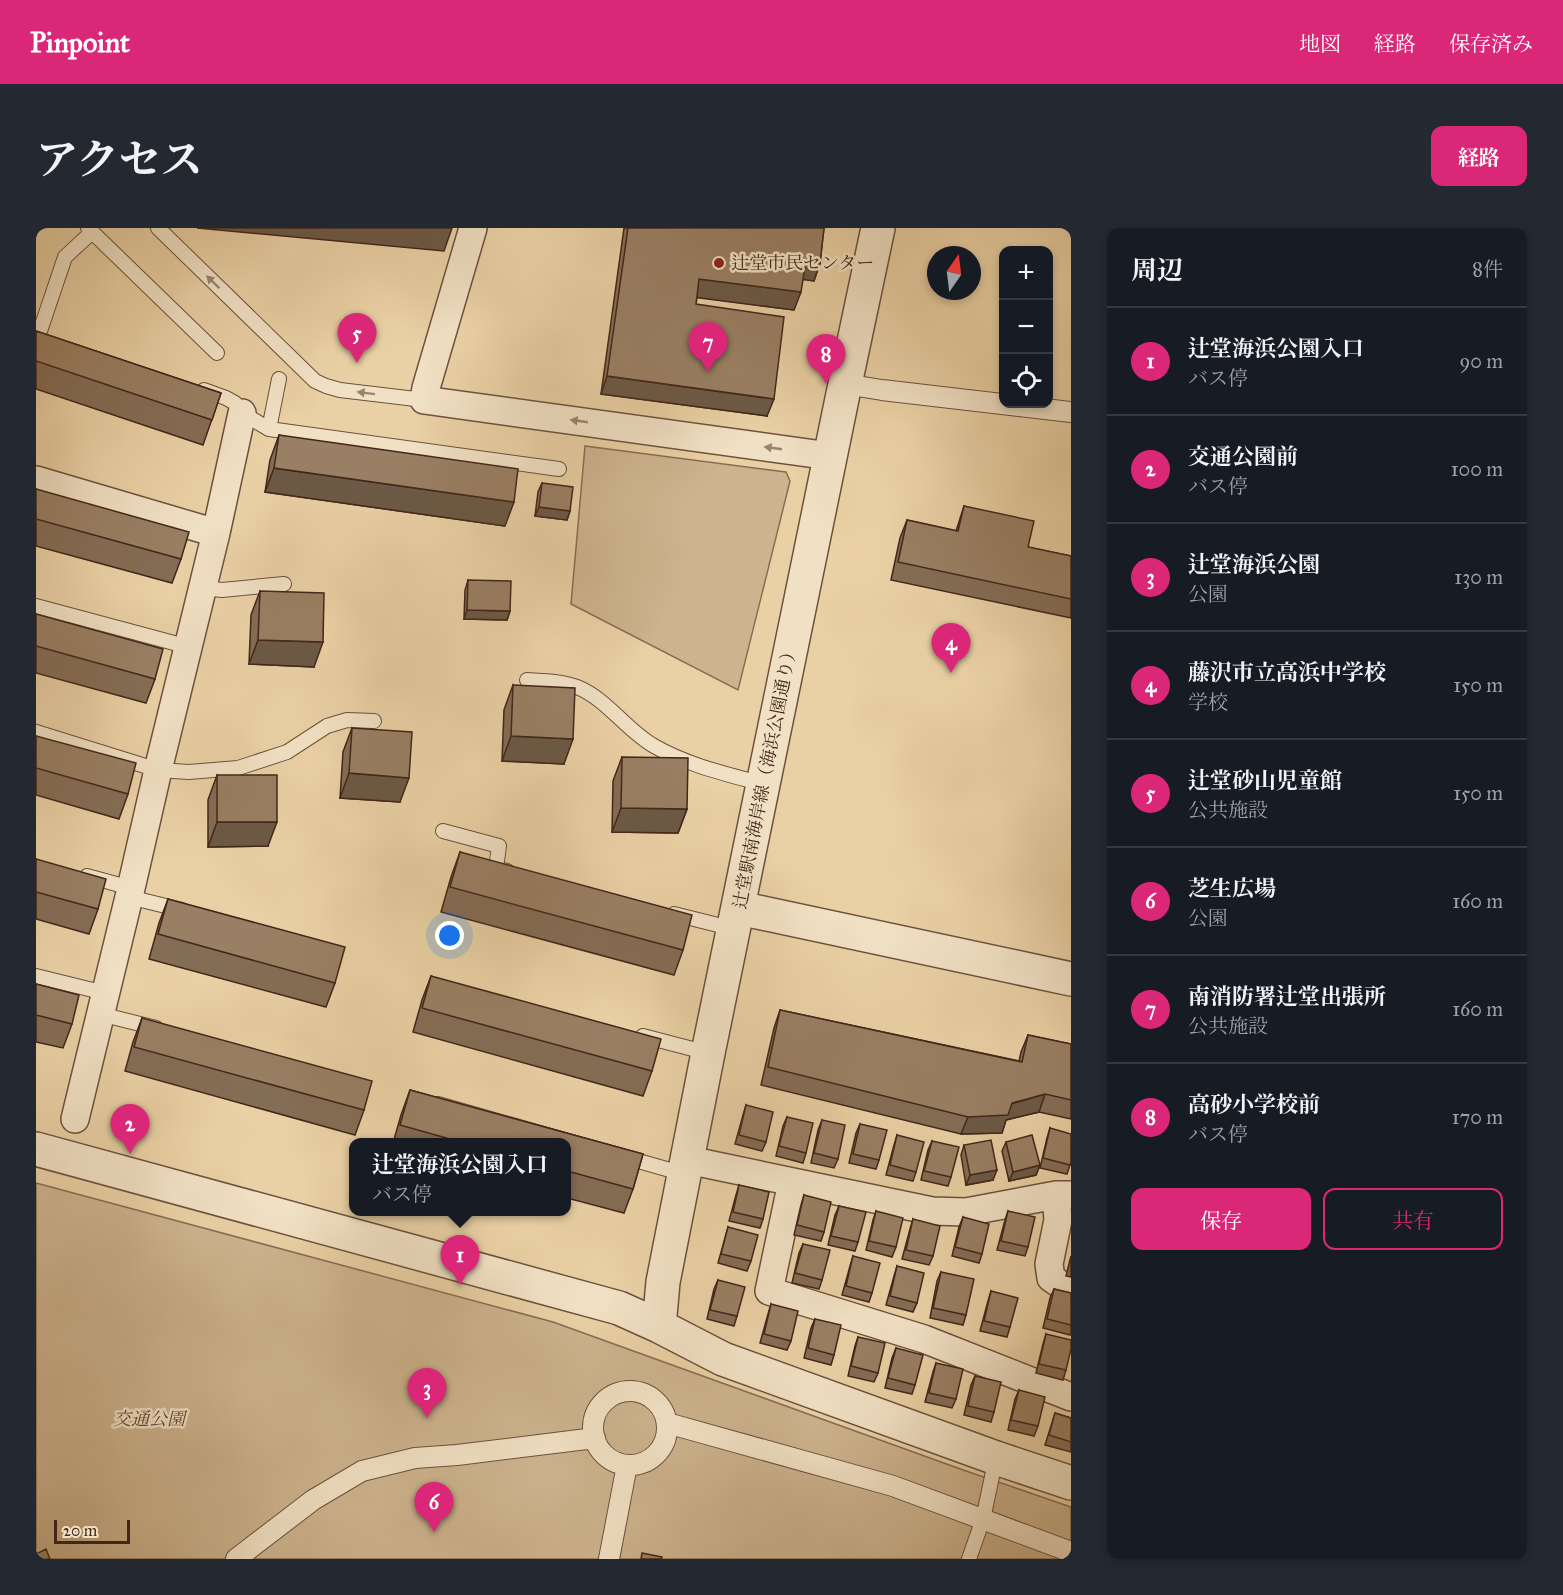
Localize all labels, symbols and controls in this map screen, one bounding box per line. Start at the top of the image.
text: Pinpoint [30,25,130,60]
text: 地図 [1299,31,1341,57]
text: 経路 [1374,31,1416,57]
text: 保存済み [1449,31,1533,57]
button: 経路 [1431,126,1527,186]
text: アクセス [36,134,203,186]
north arrow [927,246,981,300]
map controls [999,246,1053,408]
button: + [999,246,1053,300]
place label: 辻堂市民センター [731,252,874,274]
text: 周辺 [1131,254,1183,286]
marker: 辻堂市民センター [712,256,726,270]
text: 8件 [1472,257,1503,281]
one-way arrow [207,275,221,289]
button: − [999,300,1053,354]
pin: 5 [338,314,376,363]
pin: 7 [688,322,728,372]
pin: 8 [806,334,846,384]
text: 辻堂海浜公園入口 [1188,335,1364,362]
text: 1 [1147,349,1154,373]
text: 90 m [1460,349,1503,373]
button: locate [999,354,1053,408]
text: バス停 [1188,366,1248,390]
one-way arrow [356,388,375,398]
one-way arrow [570,417,589,426]
one-way arrow [763,443,782,452]
text: 交通公園前 [1188,443,1298,470]
text: 2 [1146,457,1155,481]
text: 100 m [1451,457,1503,481]
text: バス停 [1188,474,1248,498]
text: 辻堂海浜公園 [1188,551,1320,578]
text: 3 [1147,565,1155,589]
text: 130 m [1454,565,1503,589]
text: 公園 [1188,582,1228,606]
pin: 4 [932,624,970,673]
street label: 辻堂駅南海岸線（海浜公園通り） [728,641,802,911]
text: 藤沢市立高浜中学校 [1188,659,1386,686]
text: 4 [1145,673,1156,697]
text: 150 m [1453,673,1503,697]
text: 学校 [1188,690,1228,714]
text: 辻堂砂山児童館 [1188,767,1342,794]
text: 5 [1146,781,1155,805]
text: 150 m [1453,781,1503,805]
text: 公共施設 [1188,798,1268,822]
text: 芝生広場 [1188,875,1276,902]
text: 6 [1145,889,1156,913]
text: 160 m [1452,889,1503,913]
text: 公園 [1188,906,1228,930]
your location [435,921,464,950]
text: 南消防署辻堂出張所 [1188,983,1386,1010]
text: 7 [1145,997,1156,1021]
text: 160 m [1452,997,1503,1021]
text: 公共施設 [1188,1014,1268,1038]
text: 高砂小学校前 [1188,1091,1320,1118]
pin: 2 [110,1104,149,1154]
text: 8 [1145,1105,1156,1129]
text: 170 m [1452,1105,1503,1129]
text: バス停 [1188,1122,1248,1146]
popup [349,1138,571,1216]
text: 辻堂海浜公園入口 [372,1151,548,1178]
text: バス停 [372,1182,432,1206]
button: 保存 [1131,1188,1311,1250]
button: 共有 [1323,1188,1503,1250]
pin: 1 [440,1236,480,1285]
pin: 3 [408,1368,446,1418]
park label: 交通公園 [113,1408,188,1430]
pin: 6 [414,1482,454,1532]
scale bar [54,1517,130,1544]
text: 20 m [63,1521,97,1540]

